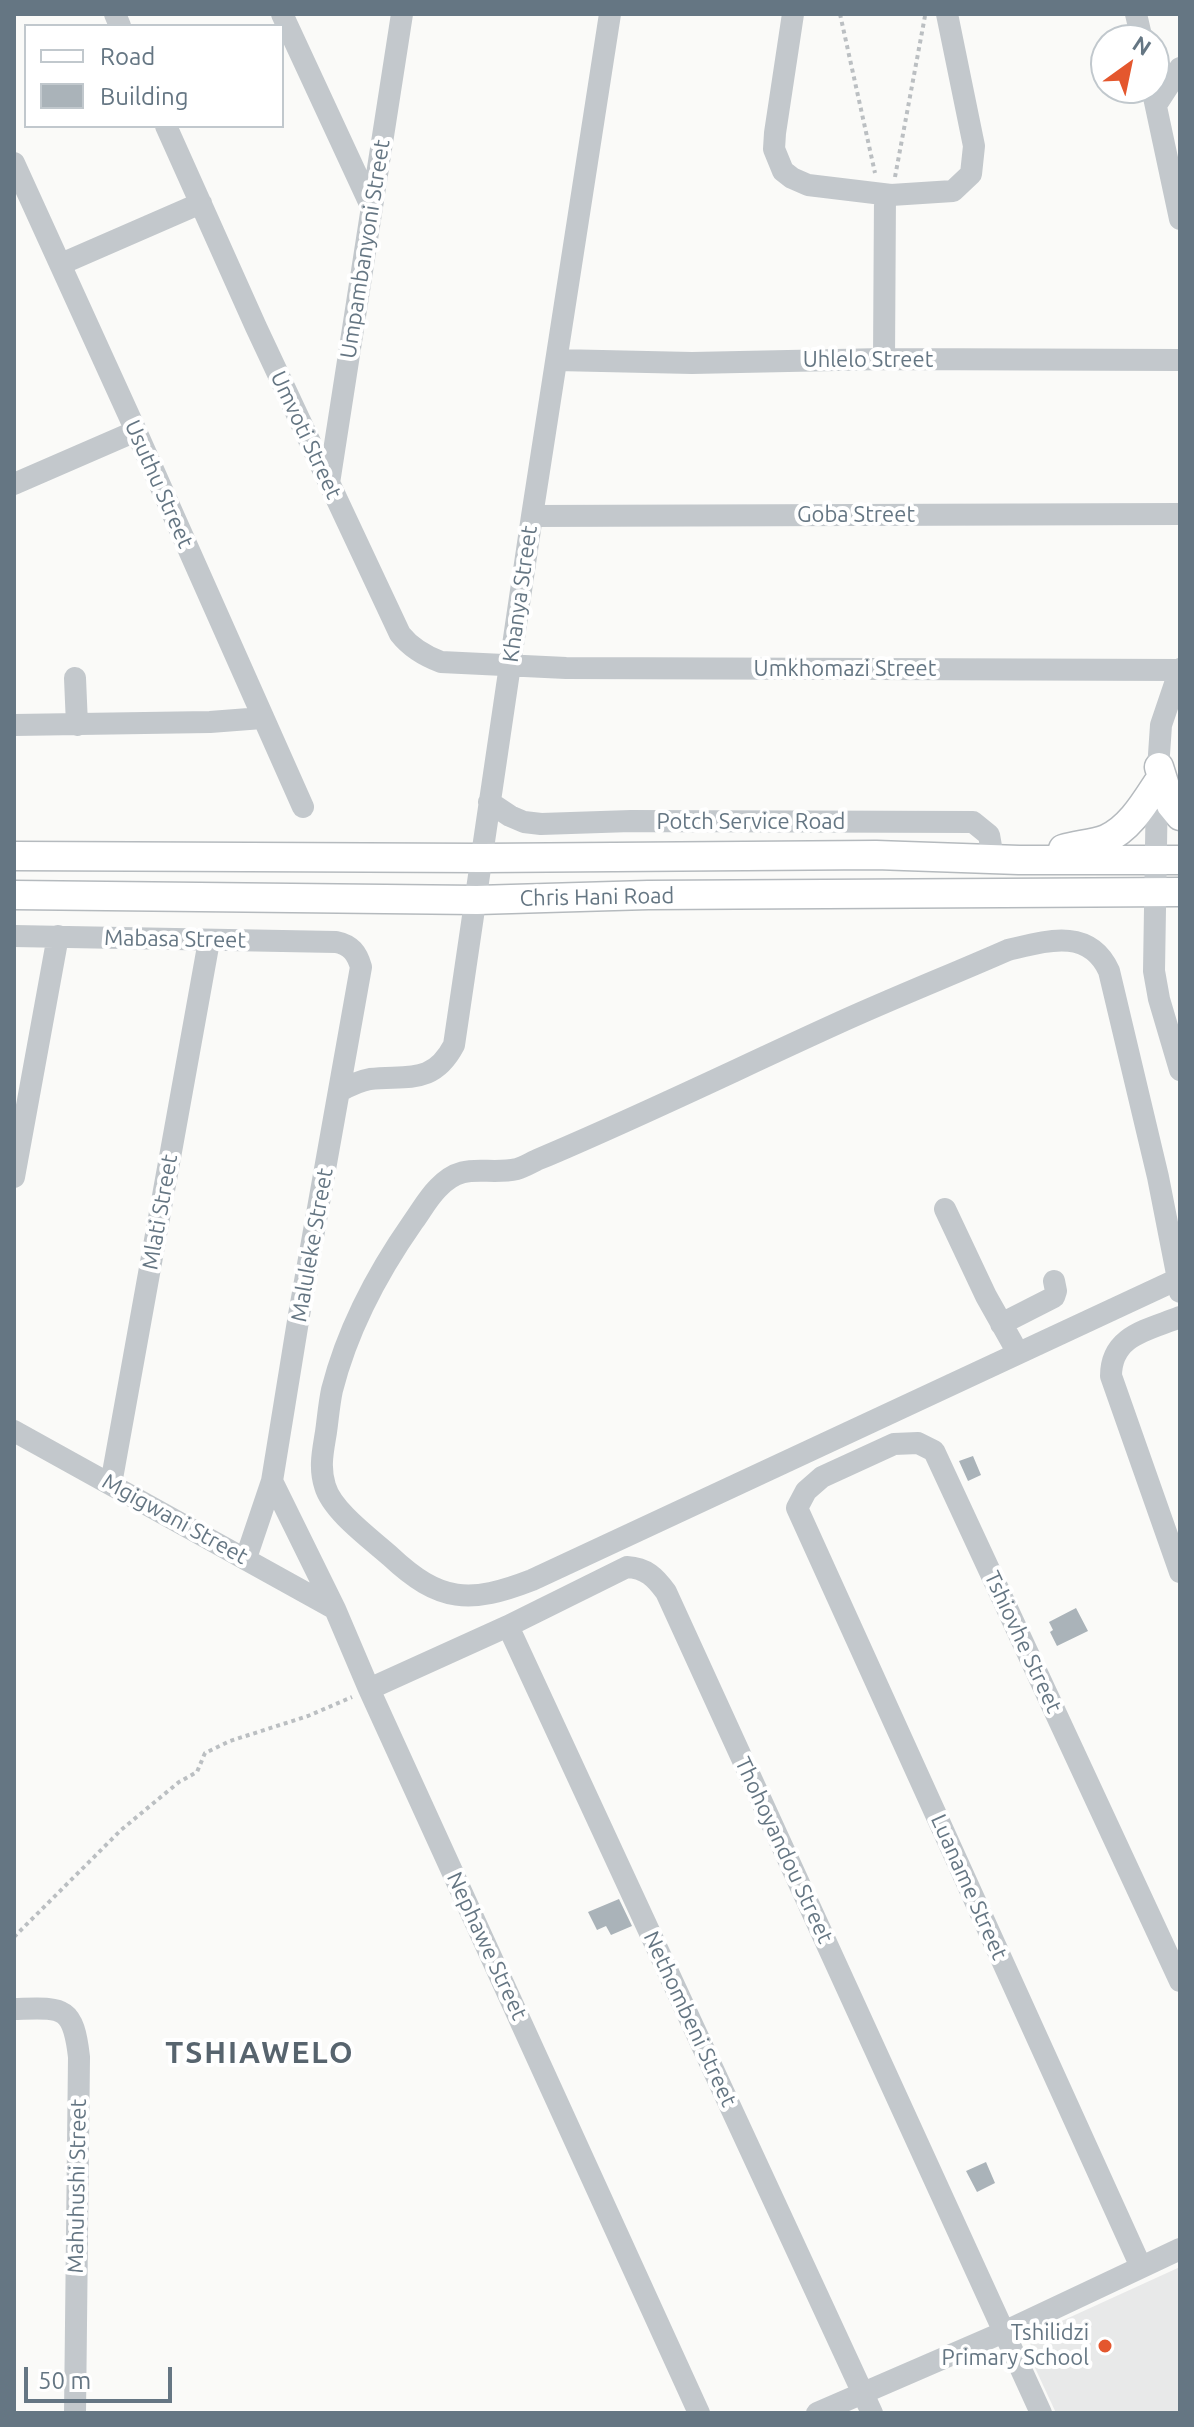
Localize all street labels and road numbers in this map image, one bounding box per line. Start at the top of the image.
street label: Umpambanyoni Street [335,138,395,360]
street label: Uhlelo Street [803,347,933,373]
street label: Umvoti Street [265,367,347,503]
street label: Usuthu Street [119,416,199,552]
street label: Goba Street [797,502,915,528]
street label: Khanya Street [497,524,543,664]
street label: Umkhomazi Street [754,656,936,682]
street label: Potch Service Road [657,809,845,835]
street label: Chris Hani Road [519,882,675,912]
street label: Mabasa Street [104,925,246,953]
street label: Mlati Street [137,1152,183,1272]
street label: Maluleke Street [285,1166,339,1324]
street label: Mgigwani Street [98,1468,252,1570]
street label: Tshiovhe Street [979,1567,1067,1717]
street label: Thohoyandou Street [729,1753,839,1947]
street label: Luaname Street [925,1810,1013,1964]
street label: Nephawe Street [441,1868,533,2024]
street label: Nethombeni Street [638,1927,742,2111]
street label: Mahuhushi Street [62,2098,92,2274]

